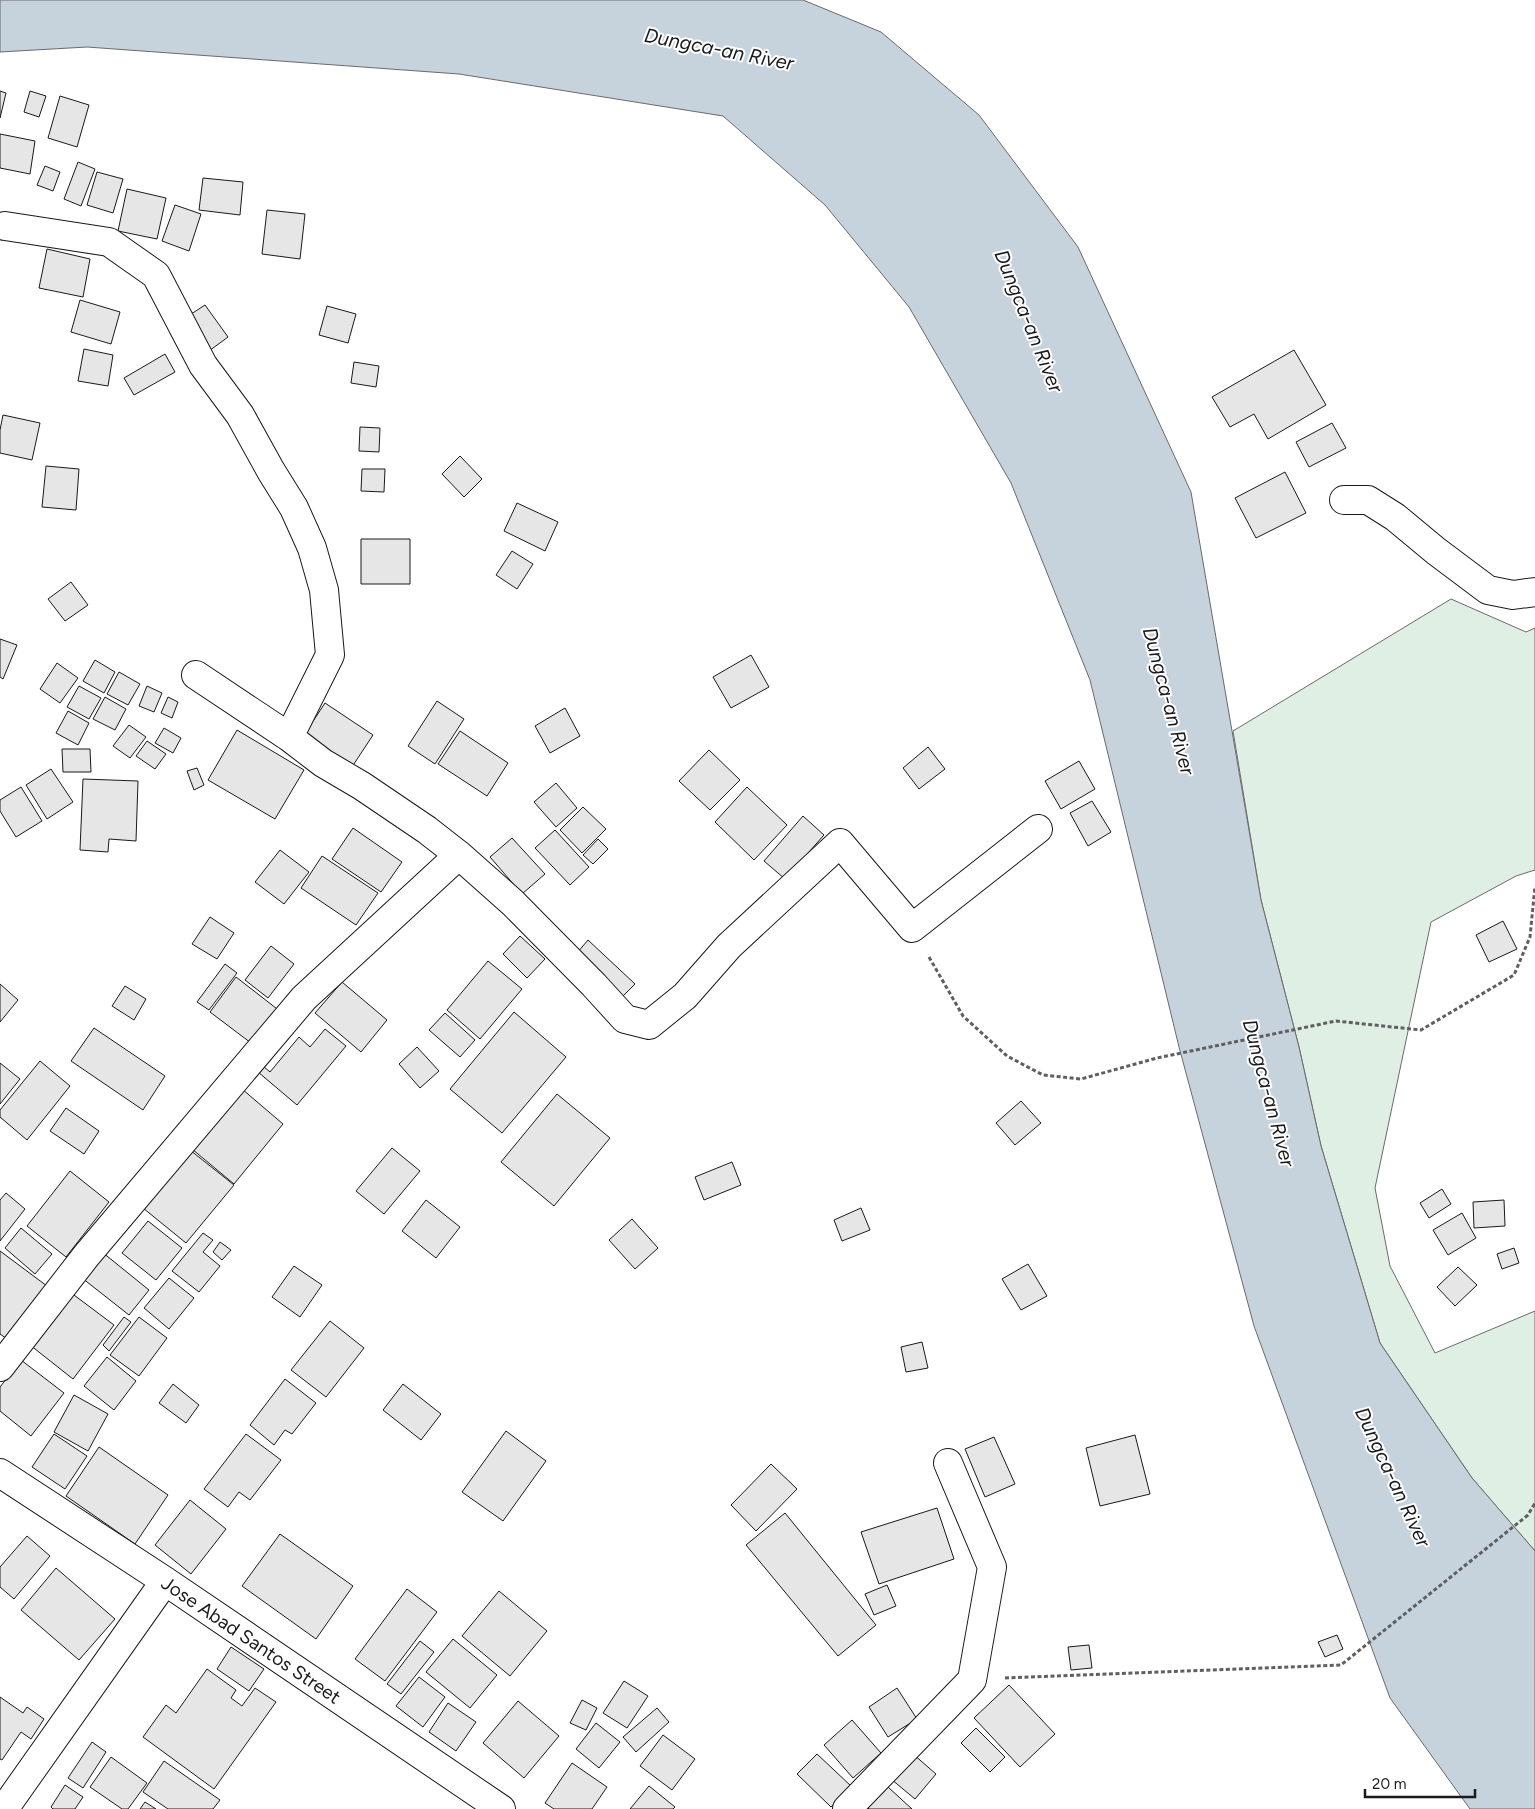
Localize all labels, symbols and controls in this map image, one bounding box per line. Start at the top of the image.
water label: Dungca-an River [642,23,797,75]
water label: Dungca-an River [989,246,1069,397]
water label: Dungca-an River [1138,625,1201,779]
water label: Dungca-an River [1238,1017,1301,1171]
water label: Dungca-an River [1350,1403,1436,1552]
street label: Jose Abad Santos Street [157,1571,345,1709]
scale bar [1365,1766,1475,1798]
text: 20 m [1372,1775,1406,1793]

